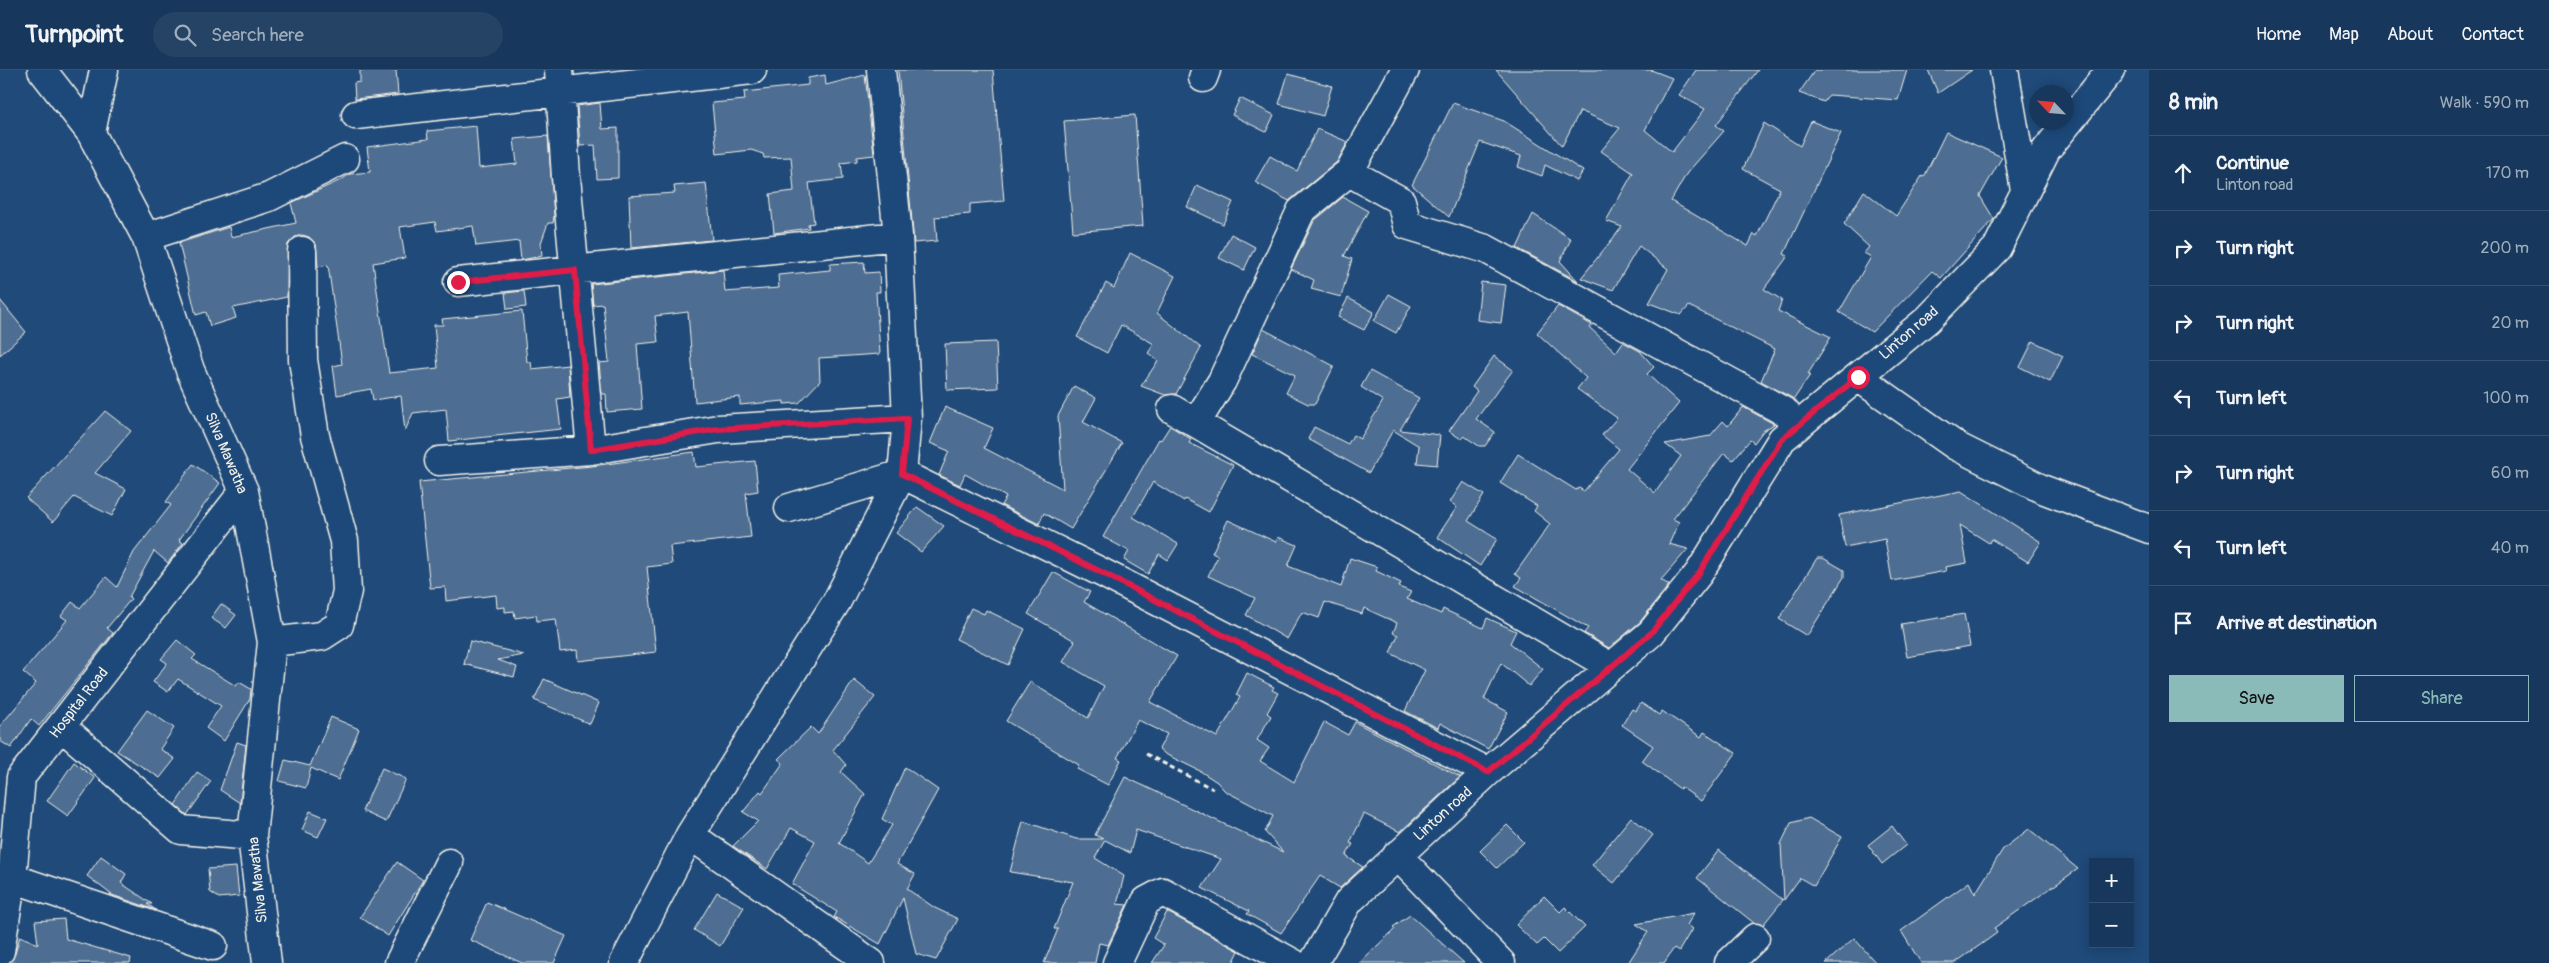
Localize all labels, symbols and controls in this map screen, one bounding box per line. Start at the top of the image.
search box [153,12,503,57]
text: Turnpoint [25,20,123,49]
icon: search [171,21,199,49]
text: Search here [211,23,304,47]
text: Home [2256,23,2301,46]
text: Map [2329,23,2359,46]
text: About [2387,23,2433,46]
text: Contact [2461,23,2524,46]
north arrow [2029,85,2074,130]
text: 8 min [2169,89,2218,116]
text: Walk · 590 m [2440,93,2529,113]
text: Continue [2216,151,2289,175]
icon: ahead [2169,159,2197,187]
text: 170 m [2486,163,2529,183]
text: Linton road [2216,175,2293,195]
icon: right [2169,234,2197,262]
text: Turn right [2216,236,2294,260]
text: 200 m [2481,238,2529,258]
route end [447,271,470,294]
street label: Linton road [1875,302,1943,364]
icon: right [2169,309,2197,337]
text: Turn right [2216,311,2294,335]
text: 20 m [2491,313,2529,333]
route start [1847,366,1870,389]
icon: left [2169,384,2197,412]
text: Turn left [2216,386,2286,410]
text: 100 m [2483,388,2529,408]
street label: Silva Mawatha [200,409,252,497]
icon: right [2169,459,2197,487]
text: Turn right [2216,461,2294,485]
text: 60 m [2491,463,2529,483]
icon: left [2169,534,2197,562]
text: Turn left [2216,536,2286,560]
text: 40 m [2491,538,2529,558]
icon: arrive [2169,609,2197,637]
text: Arrive at destination [2216,611,2377,635]
street label: Hospital Road [45,664,113,742]
button: Save [2169,675,2344,722]
button: Share [2354,675,2529,722]
street label: Linton road [1410,783,1476,845]
street label: Silva Mawatha [244,836,272,924]
map controls [2089,858,2134,948]
button: + [2089,858,2134,903]
button: − [2089,903,2134,948]

